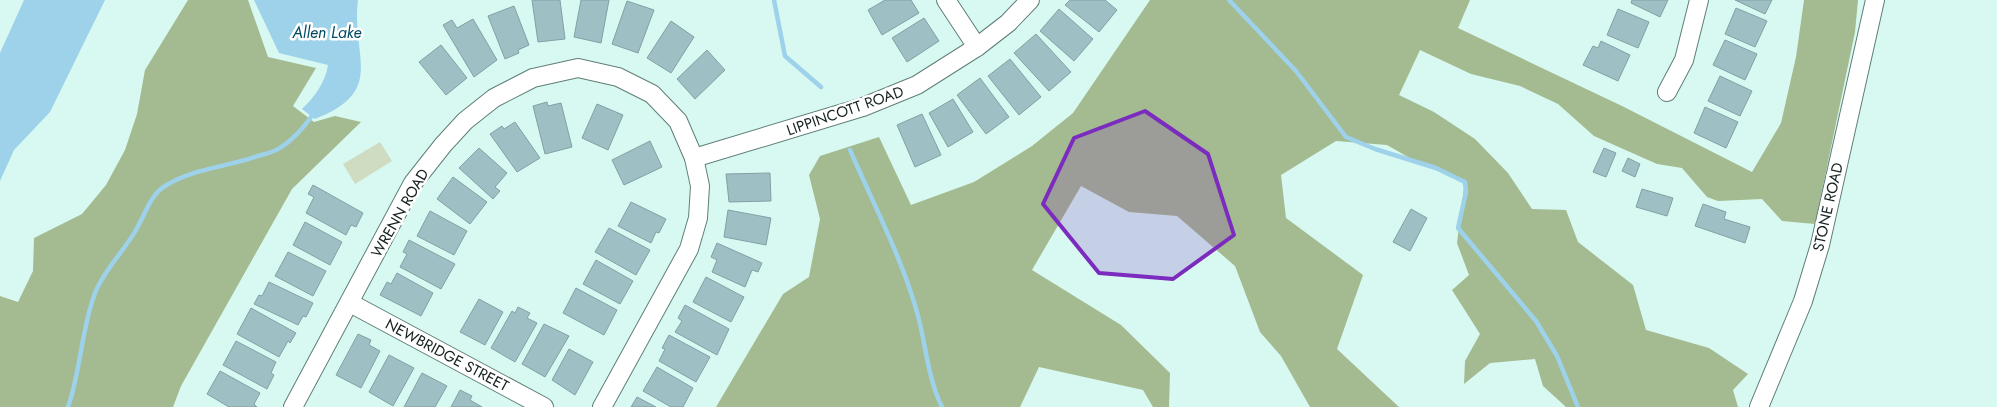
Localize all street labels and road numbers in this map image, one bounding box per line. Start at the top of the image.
street label: LIPPINCOTT ROAD [783,81,907,141]
street label: STONE ROAD [1807,160,1849,254]
street label: WRENN ROAD [366,165,434,261]
street label: NEWBRIDGE STREET [381,313,513,397]

